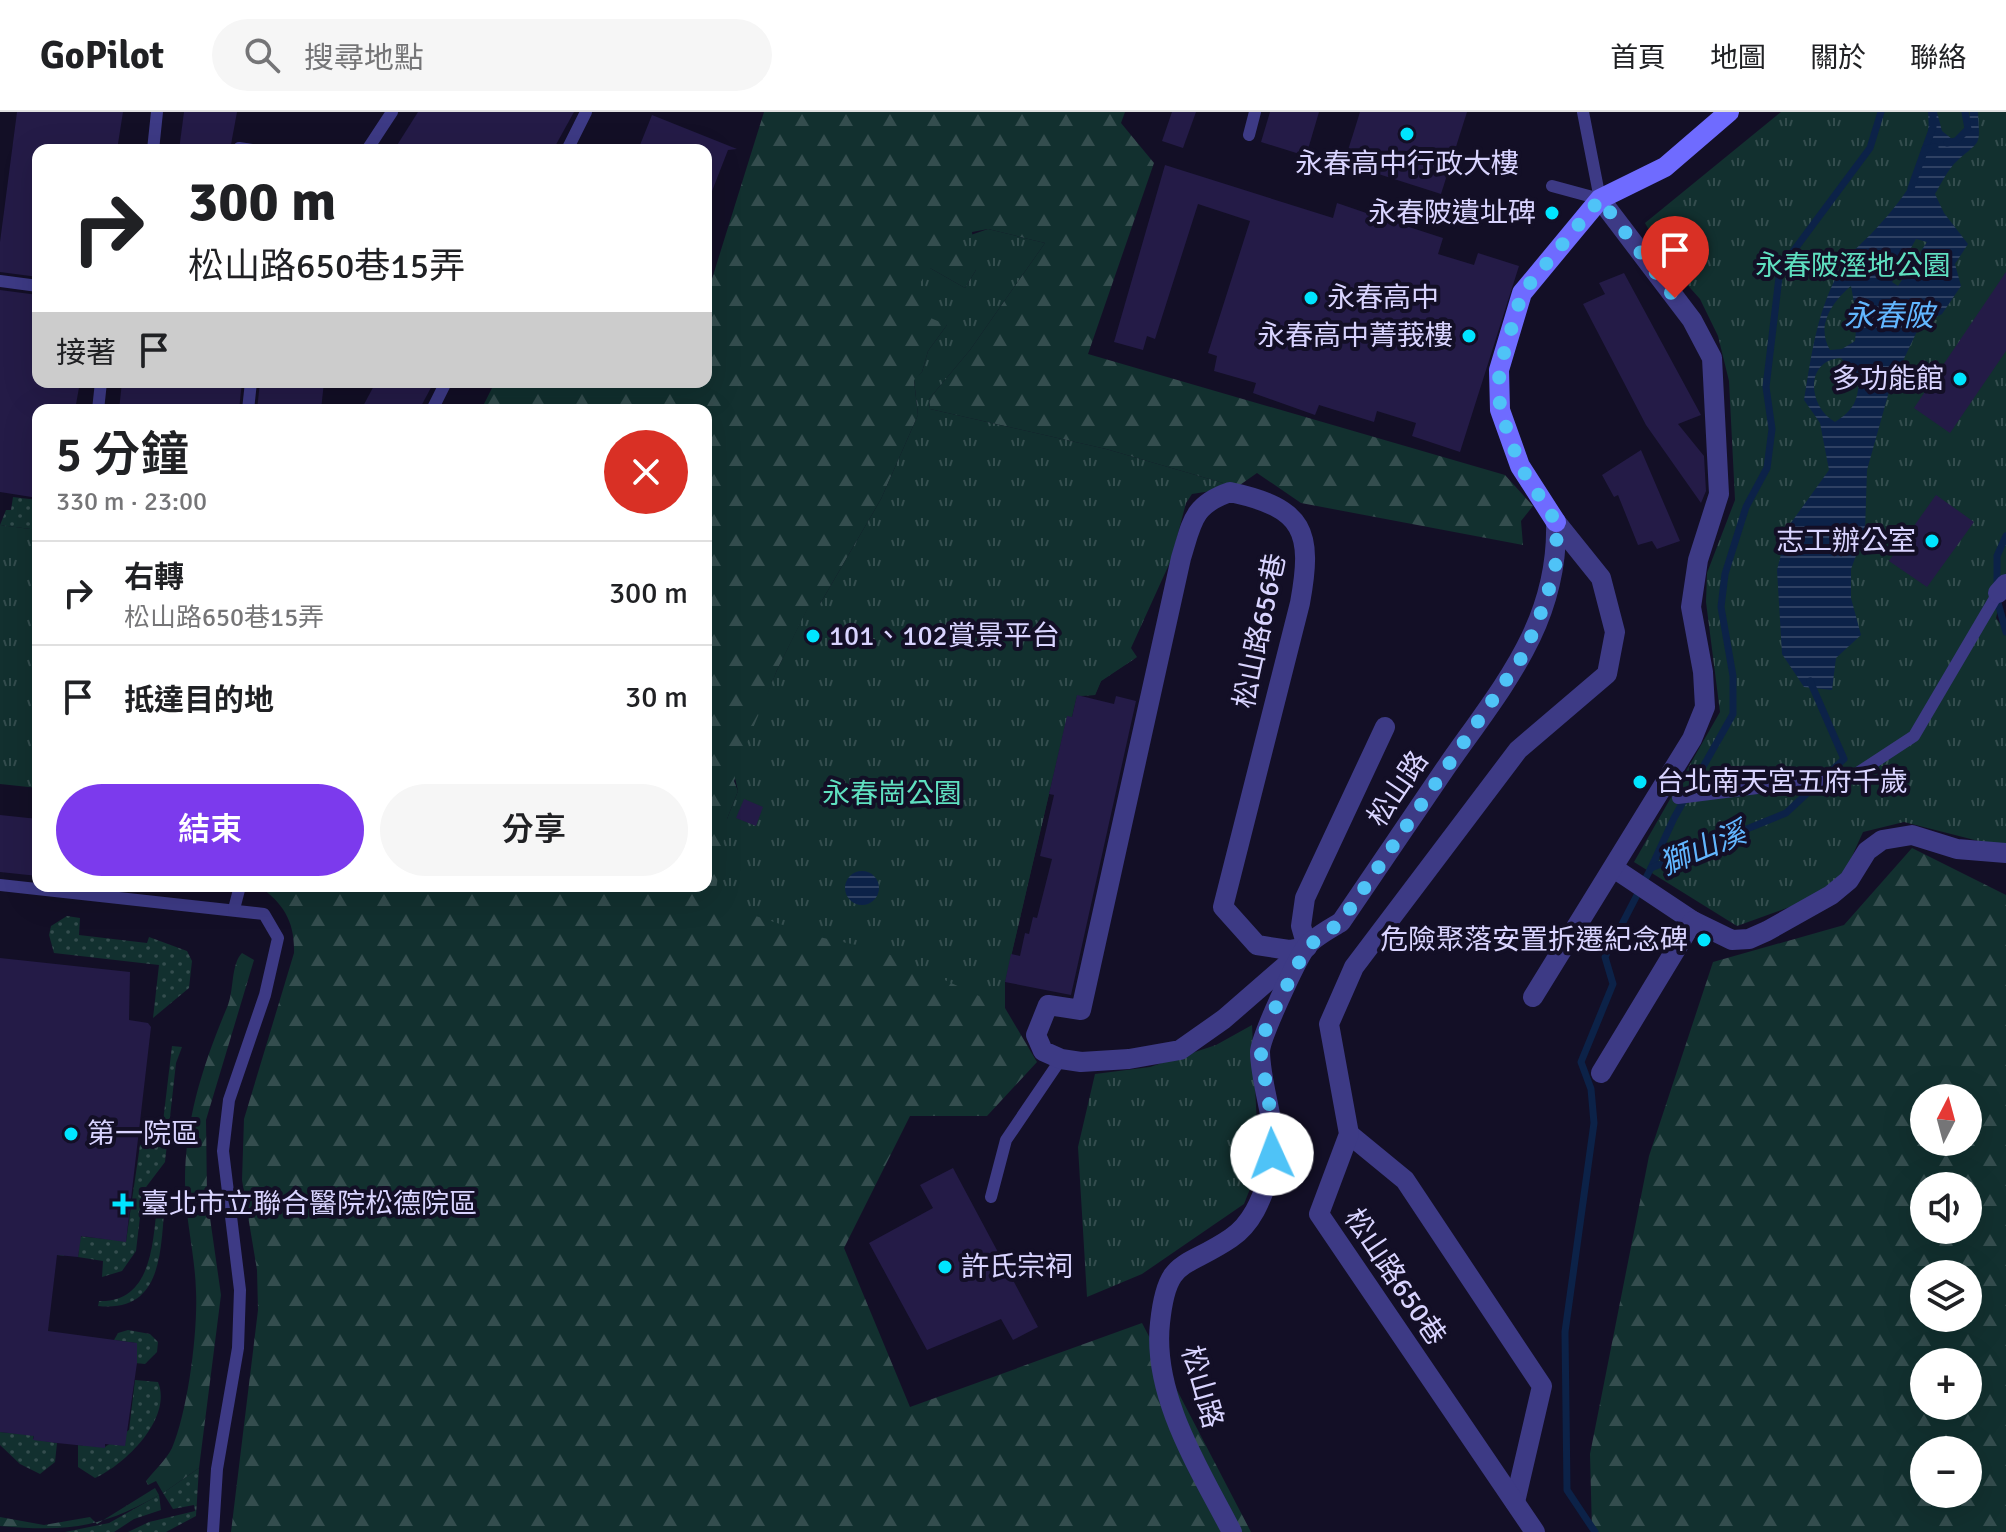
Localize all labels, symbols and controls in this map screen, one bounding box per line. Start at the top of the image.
search box [212,19,772,91]
text: GoPilot [40,32,164,79]
icon: search [240,33,284,77]
text: 搜尋地點 [304,40,424,77]
text: 首頁 [1610,41,1666,75]
text: 地圖 [1710,41,1766,75]
text: 關於 [1810,41,1866,75]
text: 聯絡 [1910,41,1966,75]
marker: 永春高中行政大樓 [1398,125,1416,143]
place label: 永春高中行政大樓 [1295,147,1519,181]
text: 300 m [188,167,336,236]
icon: right [56,176,160,280]
place label: 永春陂遺址碑 [1368,196,1536,230]
marker: 永春陂遺址碑 [1543,204,1561,222]
pin [1641,216,1709,298]
icon: arrive [1653,228,1697,272]
text: 松山路650巷15弄 [188,244,465,289]
park label: 永春陂溼地公園 [1755,249,1951,283]
place label: 永春高中 [1327,281,1439,315]
marker: 永春高中 [1302,289,1320,307]
water label: 永春陂 [1844,298,1938,335]
place label: 永春高中菁莪樓 [1257,319,1453,353]
marker: 永春高中菁莪樓 [1460,327,1478,345]
icon: arrive [132,328,176,372]
text: 接著 [56,335,116,372]
place label: 多功能館 [1832,362,1944,396]
marker: 多功能館 [1951,370,1969,388]
text: 5 分鐘 [56,426,188,485]
button: close [604,430,688,514]
text: 330 m · 23:00 [56,486,207,518]
place label: 志工辦公室 [1776,524,1916,558]
marker: 志工辦公室 [1923,532,1941,550]
street label: 松山路656巷 [1227,550,1293,712]
text: 右轉 [124,559,184,596]
icon: right [56,571,100,615]
text: 300 m [609,575,688,612]
text: 松山路650巷15弄 [124,602,324,634]
place label: 101、102賞景平台 [829,619,1060,653]
marker: 101、102賞景平台 [804,627,822,645]
icon: arrive [56,675,100,719]
text: 30 m [625,679,688,716]
text: 抵達目的地 [124,682,274,719]
street label: 松山路 [1360,745,1436,833]
place label: 台北南天宮五府千歲 [1656,765,1908,799]
marker: 台北南天宮五府千歲 [1631,773,1649,791]
park label: 永春崗公園 [822,777,962,811]
button: 結束 [56,784,364,876]
button: 分享 [380,784,688,876]
water label: 獅山溪 [1654,813,1755,884]
place label: 危險聚落安置拆遷紀念碑 [1380,923,1688,957]
marker: 危險聚落安置拆遷紀念碑 [1695,931,1713,949]
north arrow [1910,1084,1982,1156]
map controls [1910,1084,1982,1508]
position arrow [1230,1112,1314,1196]
place label: 第一院區 [87,1117,199,1151]
marker: 第一院區 [62,1125,80,1143]
button: sound [1910,1172,1982,1244]
place label: 臺北市立聯合醫院松德院區 [141,1187,477,1221]
marker: 臺北市立聯合醫院松德院區 [112,1193,134,1215]
street label: 松山路650巷 [1337,1202,1453,1352]
place label: 許氏宗祠 [961,1250,1073,1284]
marker: 許氏宗祠 [936,1258,954,1276]
button: layers [1910,1260,1982,1332]
street label: 松山路 [1174,1342,1230,1432]
button: + [1910,1348,1982,1420]
button: − [1910,1436,1982,1508]

